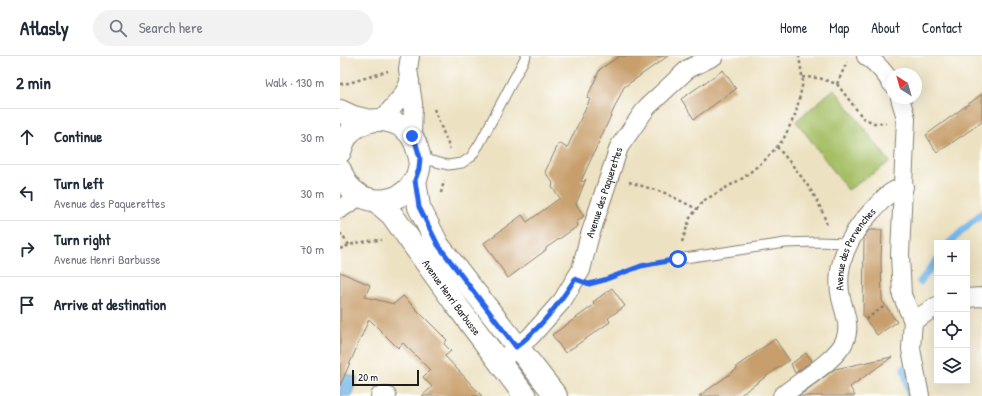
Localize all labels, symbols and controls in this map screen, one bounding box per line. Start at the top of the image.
search box [93,10,373,46]
text: Atlasly [20,15,69,41]
icon: search [107,17,129,39]
text: Search here [139,17,203,38]
text: Home [780,18,807,37]
text: Map [829,18,849,37]
text: About [871,18,900,37]
text: Contact [922,18,962,37]
north arrow [886,68,922,104]
text: 2 min [16,71,51,94]
text: Walk · 130 m [265,73,324,91]
icon: ahead [16,126,38,148]
text: Continue [54,126,102,147]
route end [403,127,421,145]
text: 30 m [301,128,324,146]
street label: Avenue des Paquerettes [583,145,625,239]
text: Turn left [54,173,104,194]
icon: left [16,182,38,204]
text: 30 m [301,184,324,202]
text: Avenue des Paquerettes [54,194,165,212]
street label: Avenue des Pervenches [832,204,879,291]
text: Turn right [54,229,110,250]
icon: right [16,238,38,260]
text: 70 m [300,240,324,258]
map controls [934,240,970,384]
button: + [934,240,970,276]
text: Avenue Henri Barbusse [54,250,160,268]
route start [669,250,687,268]
street label: Avenue Henri Barbusse [419,257,484,339]
button: − [934,276,970,312]
icon: arrive [16,294,38,316]
text: Arrive at destination [54,294,166,315]
button: locate [934,312,970,348]
button: layers [934,348,970,384]
scale bar [352,368,419,387]
text: 20 m [358,370,378,384]

